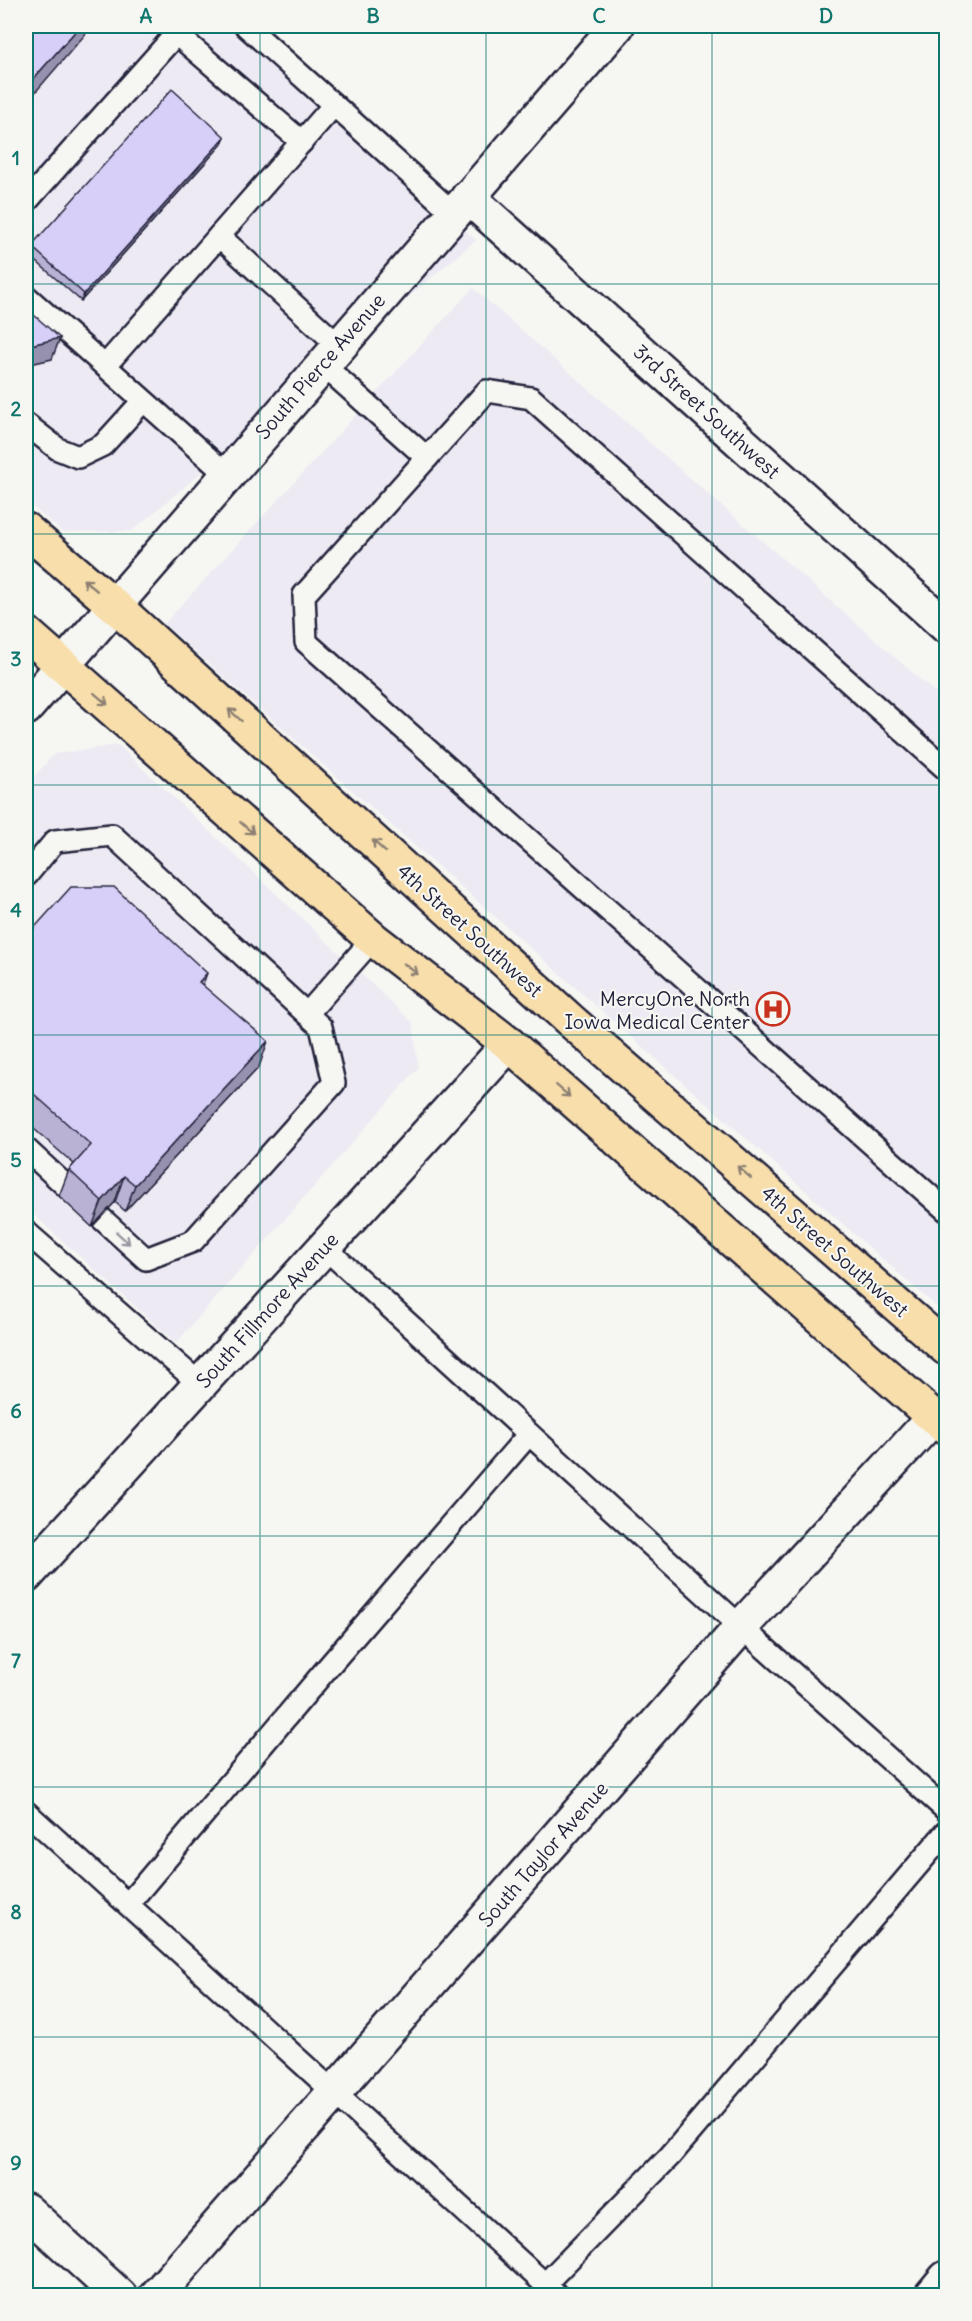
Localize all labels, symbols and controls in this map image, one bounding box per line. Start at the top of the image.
text: A [140,3,153,28]
text: B [366,3,380,28]
text: C [592,3,606,28]
text: D [819,3,833,28]
text: 1 [12,145,20,170]
street label: South Pierce Avenue [250,288,390,444]
street label: 3rd Street Southwest [629,339,786,484]
text: 2 [11,396,22,421]
one-way arrow [83,578,98,592]
text: 3 [10,646,22,671]
one-way arrow [93,692,108,706]
one-way arrow [227,708,242,722]
one-way arrow [239,822,255,835]
one-way arrow [371,839,386,853]
street label: 4th Street Southwest [392,858,548,1002]
text: 4 [10,897,22,922]
one-way arrow [403,962,419,975]
place label: MercyOne North Iowa Medical Center [565,986,750,1034]
hospital icon: MercyOne North Iowa Medical Center [755,991,791,1027]
one-way arrow [555,1084,570,1098]
text: 5 [10,1147,22,1172]
one-way arrow [736,1165,752,1178]
street label: 4th Street Southwest [756,1180,914,1322]
street label: South Fillmore Avenue [191,1227,343,1393]
one-way arrow [116,1231,131,1245]
text: 6 [10,1398,22,1423]
text: 7 [11,1648,21,1673]
street label: South Taylor Avenue [473,1776,613,1932]
text: 8 [10,1899,22,1924]
text: 9 [10,2150,22,2175]

